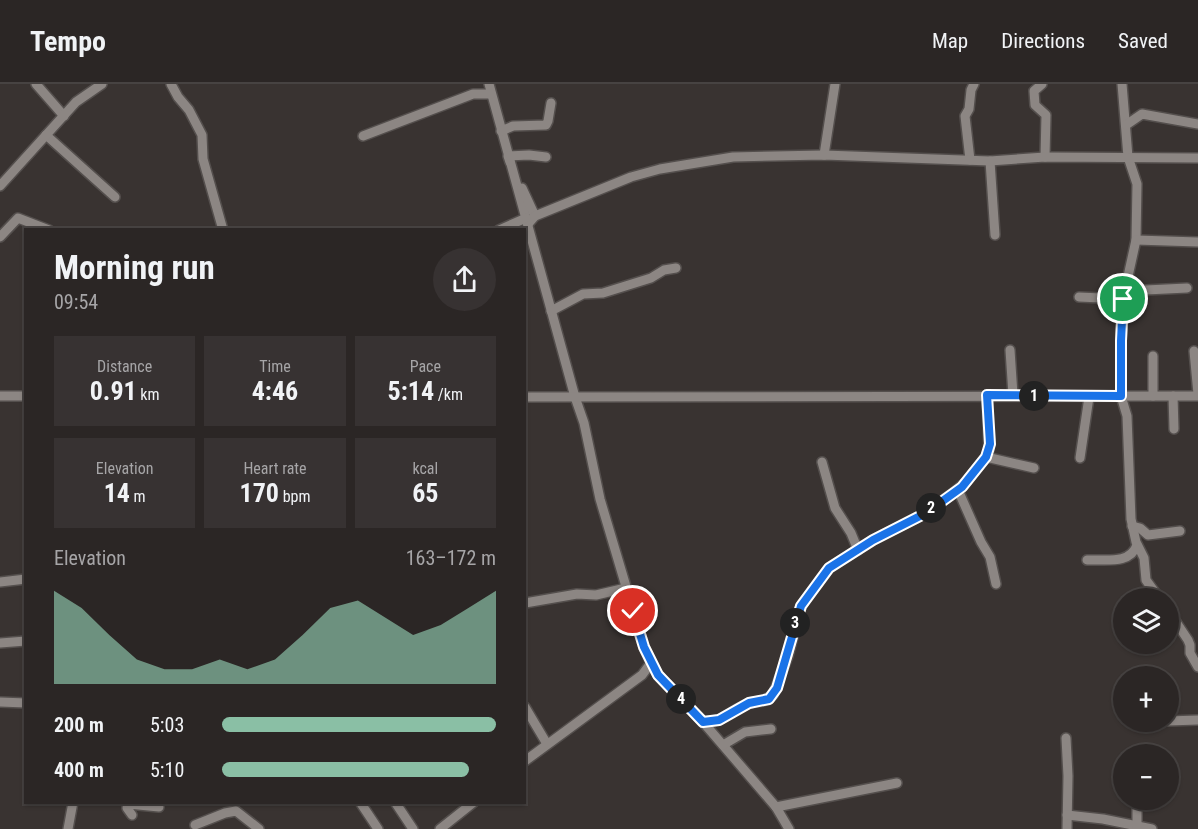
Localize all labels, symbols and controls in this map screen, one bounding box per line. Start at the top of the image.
text: Tempo [30,25,106,58]
text: Map [932,29,968,53]
text: Directions [1001,29,1085,53]
text: Saved [1118,29,1168,53]
text: Morning run [54,248,215,287]
button: share [433,248,496,311]
pin [1097,273,1148,324]
icon: arrive [1106,282,1139,315]
text: 09:54 [54,290,98,314]
text: Distance [97,357,152,376]
text: Time [259,357,291,376]
text: Pace [410,357,441,376]
text: 0.91 [90,376,137,406]
text: 4:46 [252,376,298,406]
text: 5:14 [388,376,434,406]
pin: 1 [1019,381,1049,411]
text: km [137,385,160,404]
text: /km [434,385,463,404]
text: 1 [1030,386,1038,405]
text: Elevation [96,459,153,478]
text: Heart rate [243,459,307,478]
text: kcal [412,459,438,478]
text: 14 [104,478,130,508]
text: 170 [240,478,279,508]
text: 65 [412,478,438,508]
text: m [130,487,146,506]
text: bpm [279,487,310,506]
pin: 2 [916,493,946,523]
text: 2 [927,498,935,517]
text: Elevation [54,546,126,570]
text: 163–172 m [406,546,496,570]
pin [607,585,658,636]
map controls [1113,588,1179,810]
button: layers [1113,588,1179,654]
icon: check [616,594,649,627]
pin: 3 [780,608,810,638]
text: 3 [791,613,799,632]
button: + [1113,666,1179,732]
pin: 4 [666,684,696,714]
text: 4 [677,689,685,708]
text: 200 m [54,713,104,737]
text: 5:03 [150,713,184,737]
button: − [1113,744,1179,810]
text: 400 m [54,758,104,782]
text: 5:10 [150,758,184,782]

